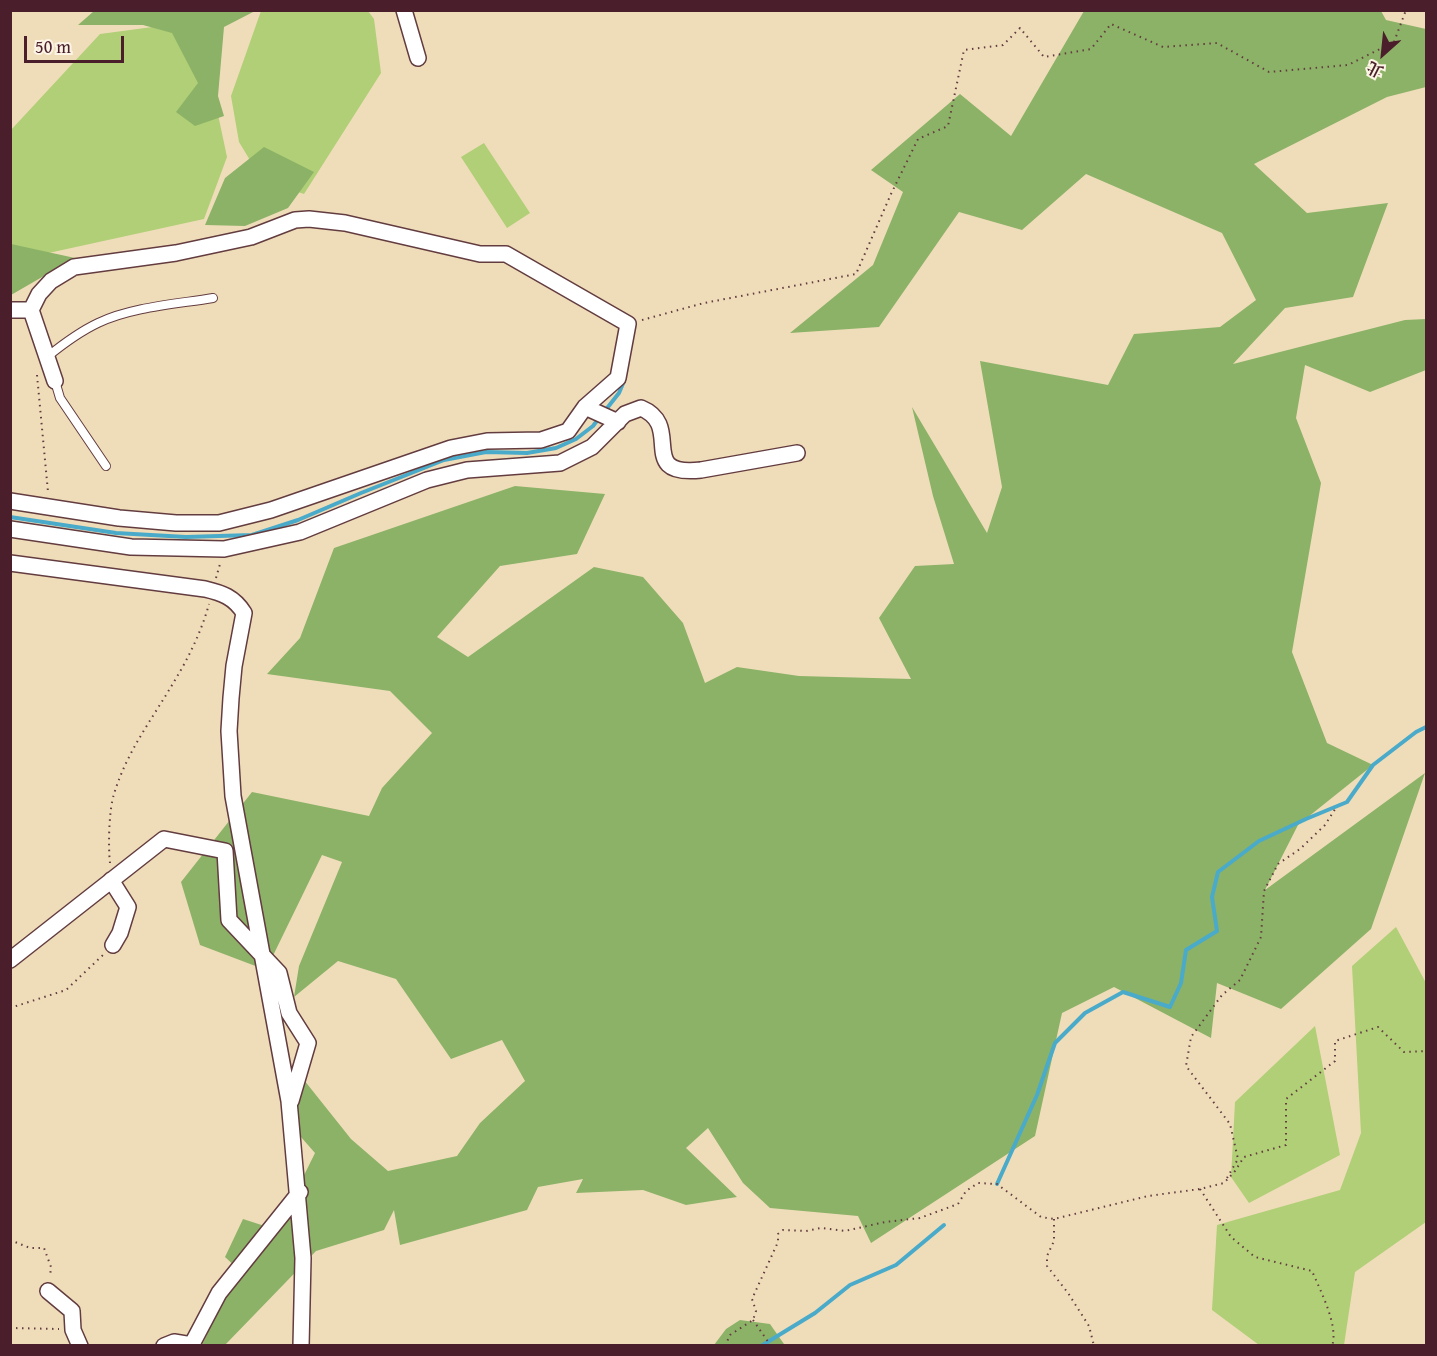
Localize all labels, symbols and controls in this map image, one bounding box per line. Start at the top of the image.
scale bar [27,24,128,62]
north arrow [1353,24,1413,84]
text: 50 m [35,33,71,60]
text: 北 [1362,56,1387,84]

